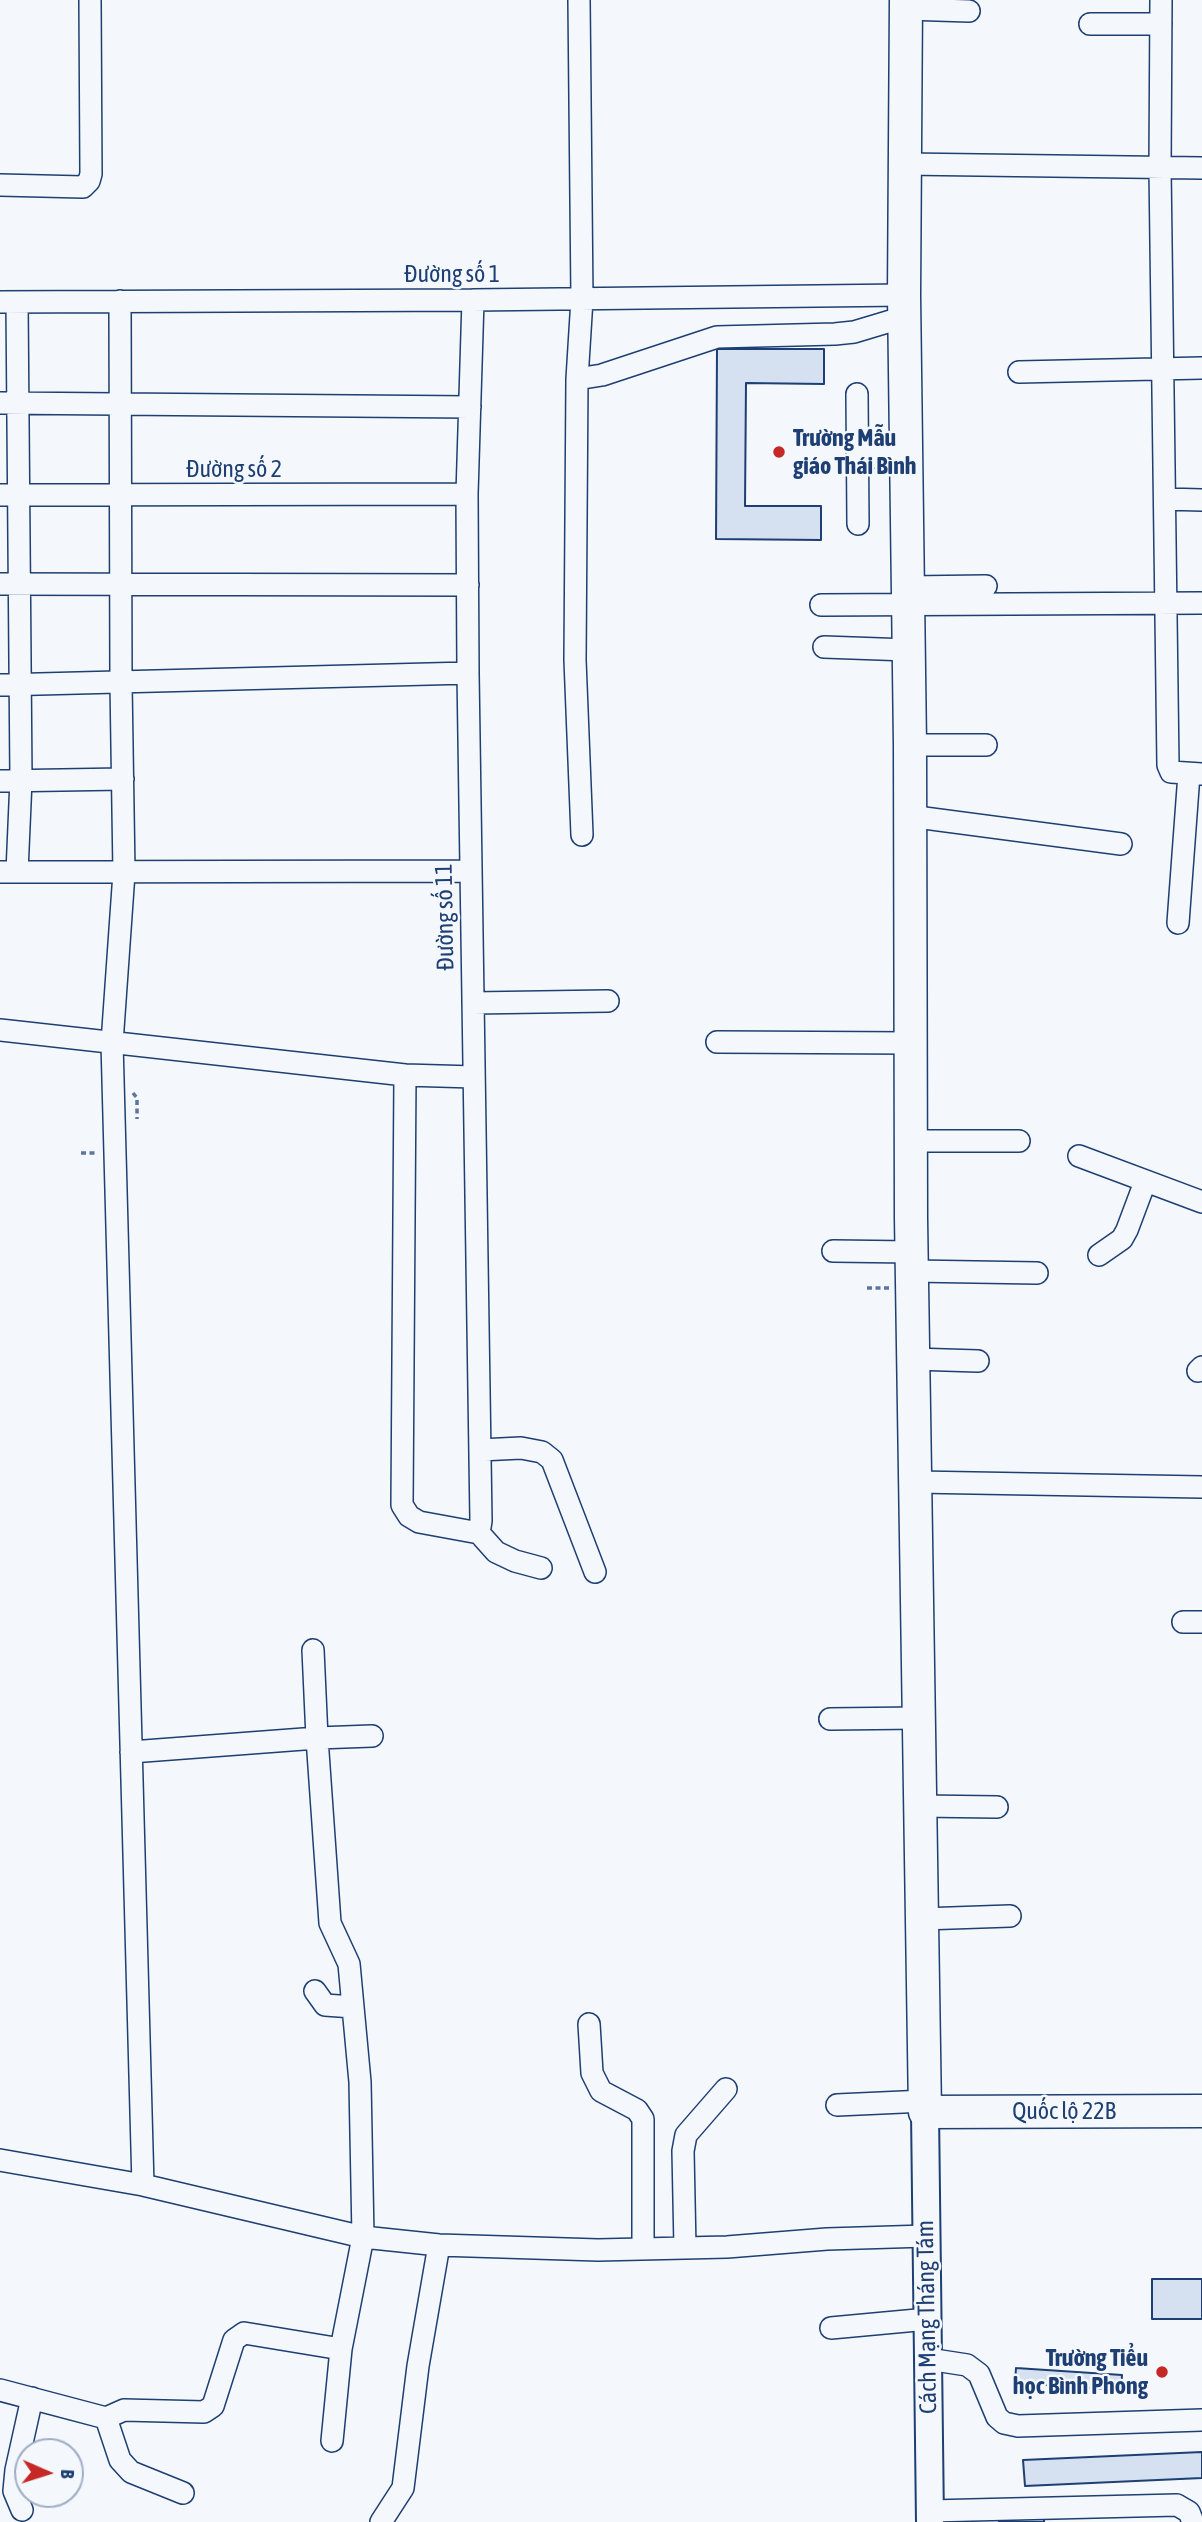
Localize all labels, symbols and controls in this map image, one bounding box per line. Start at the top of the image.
street label: Đường số 1 [404,260,500,288]
place label: Trường Mẫu giáo Thái Bình [793,424,916,480]
marker: Trường Mẫu giáo Thái Bình [771,444,787,460]
street label: Đường số 2 [186,455,282,483]
street label: Đường số 11 [430,863,460,971]
street label: Quốc lộ 22B [1012,2097,1116,2125]
street label: Cách Mạng Tháng Tám [911,2220,943,2414]
place label: Trường Tiểu học Bình Phong [1013,2344,1148,2400]
marker: Trường Tiểu học Bình Phong [1154,2364,1170,2380]
north arrow [14,2438,84,2508]
text: B [57,2469,79,2479]

